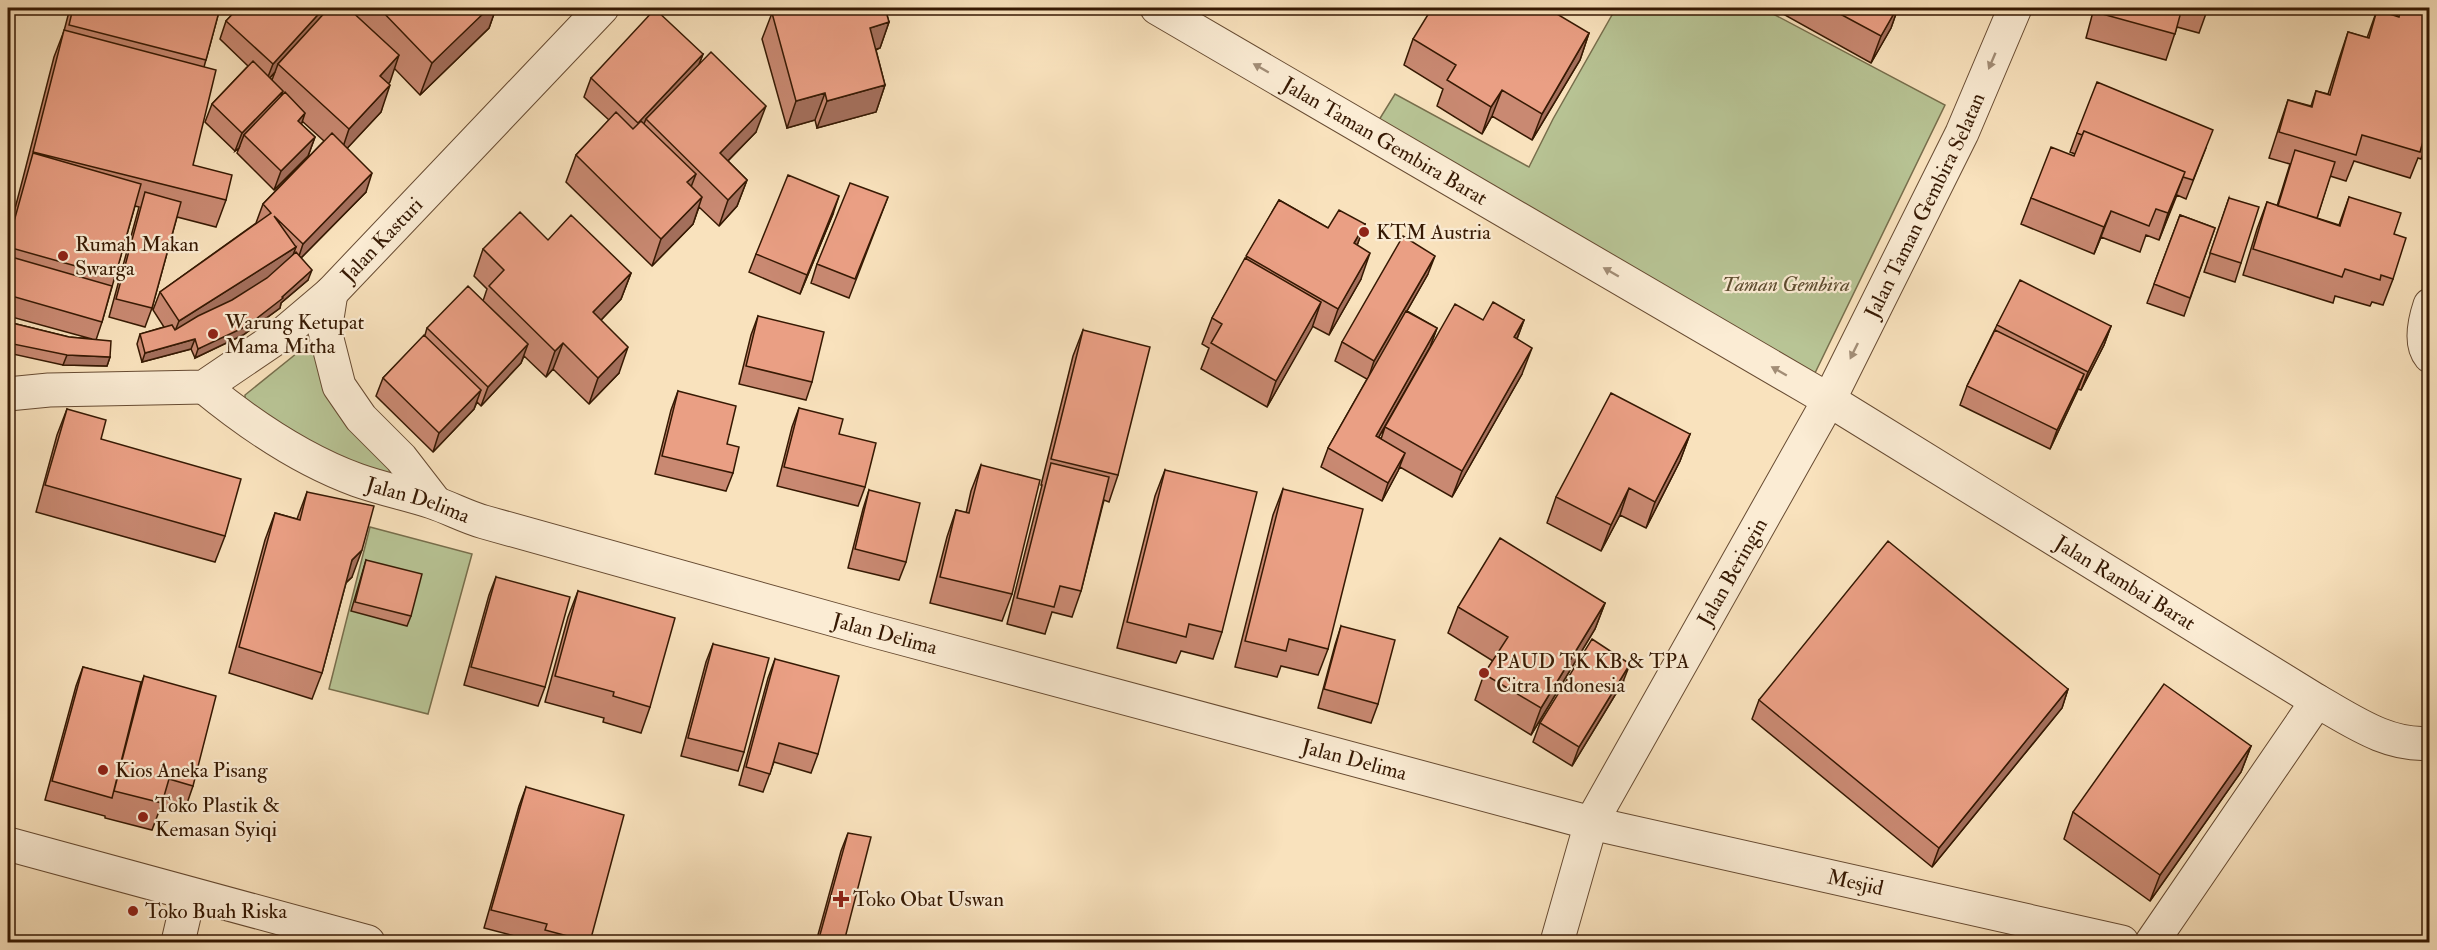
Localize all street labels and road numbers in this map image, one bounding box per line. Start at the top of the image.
street label: Jalan Taman Gembira Barat [1277,70,1493,212]
street label: Jalan Taman Gembira Selatan [1858,88,1991,324]
street label: Jalan Kasturi [334,191,429,289]
street label: Jalan Delima [362,470,474,530]
street label: Jalan Beringin [1691,513,1773,631]
street label: Jalan Rambai Barat [2049,529,2201,636]
street label: Jalan Delima [828,606,941,661]
street label: Jalan Delima [1298,732,1410,787]
street label: Mesjid [1825,863,1887,902]

